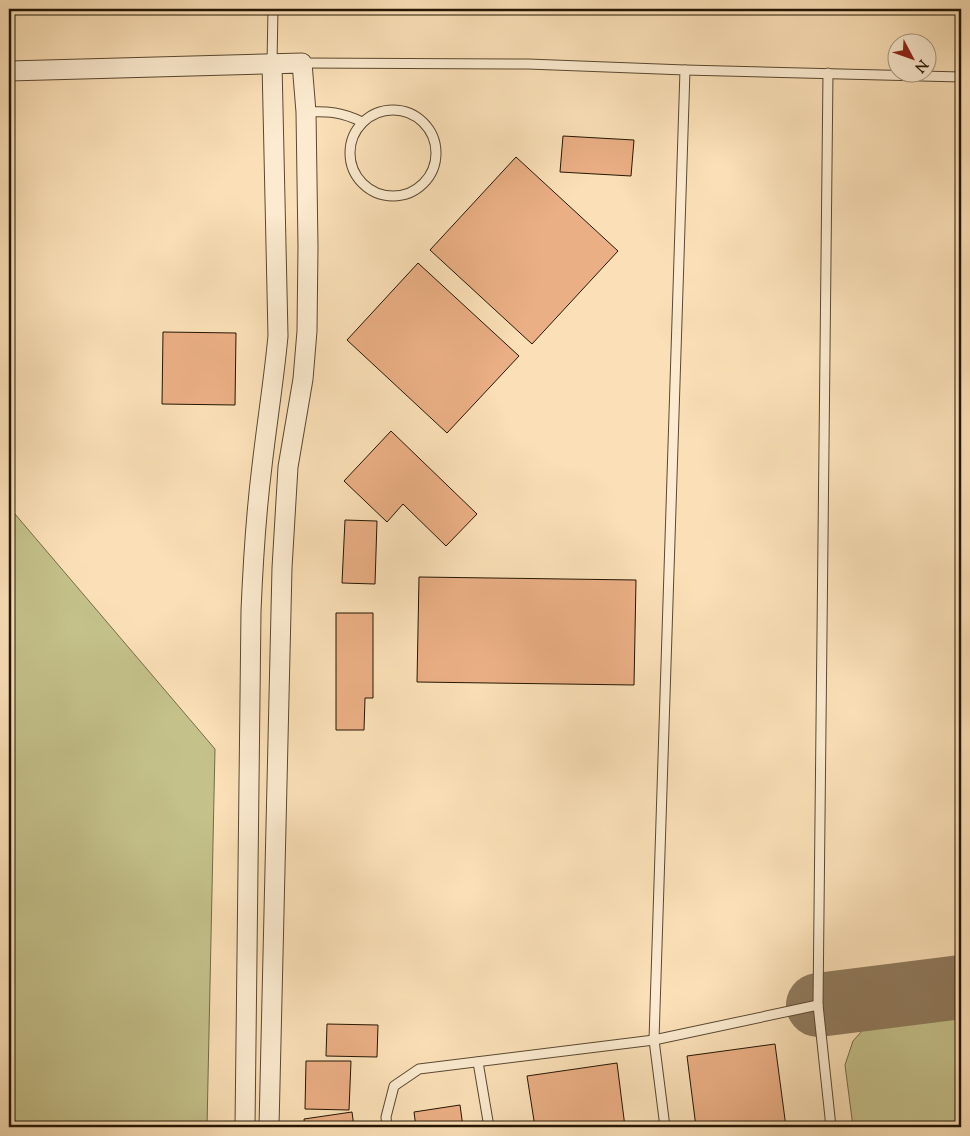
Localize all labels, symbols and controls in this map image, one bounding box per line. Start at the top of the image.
north arrow [888,32,938,82]
text: N [909,54,932,76]

